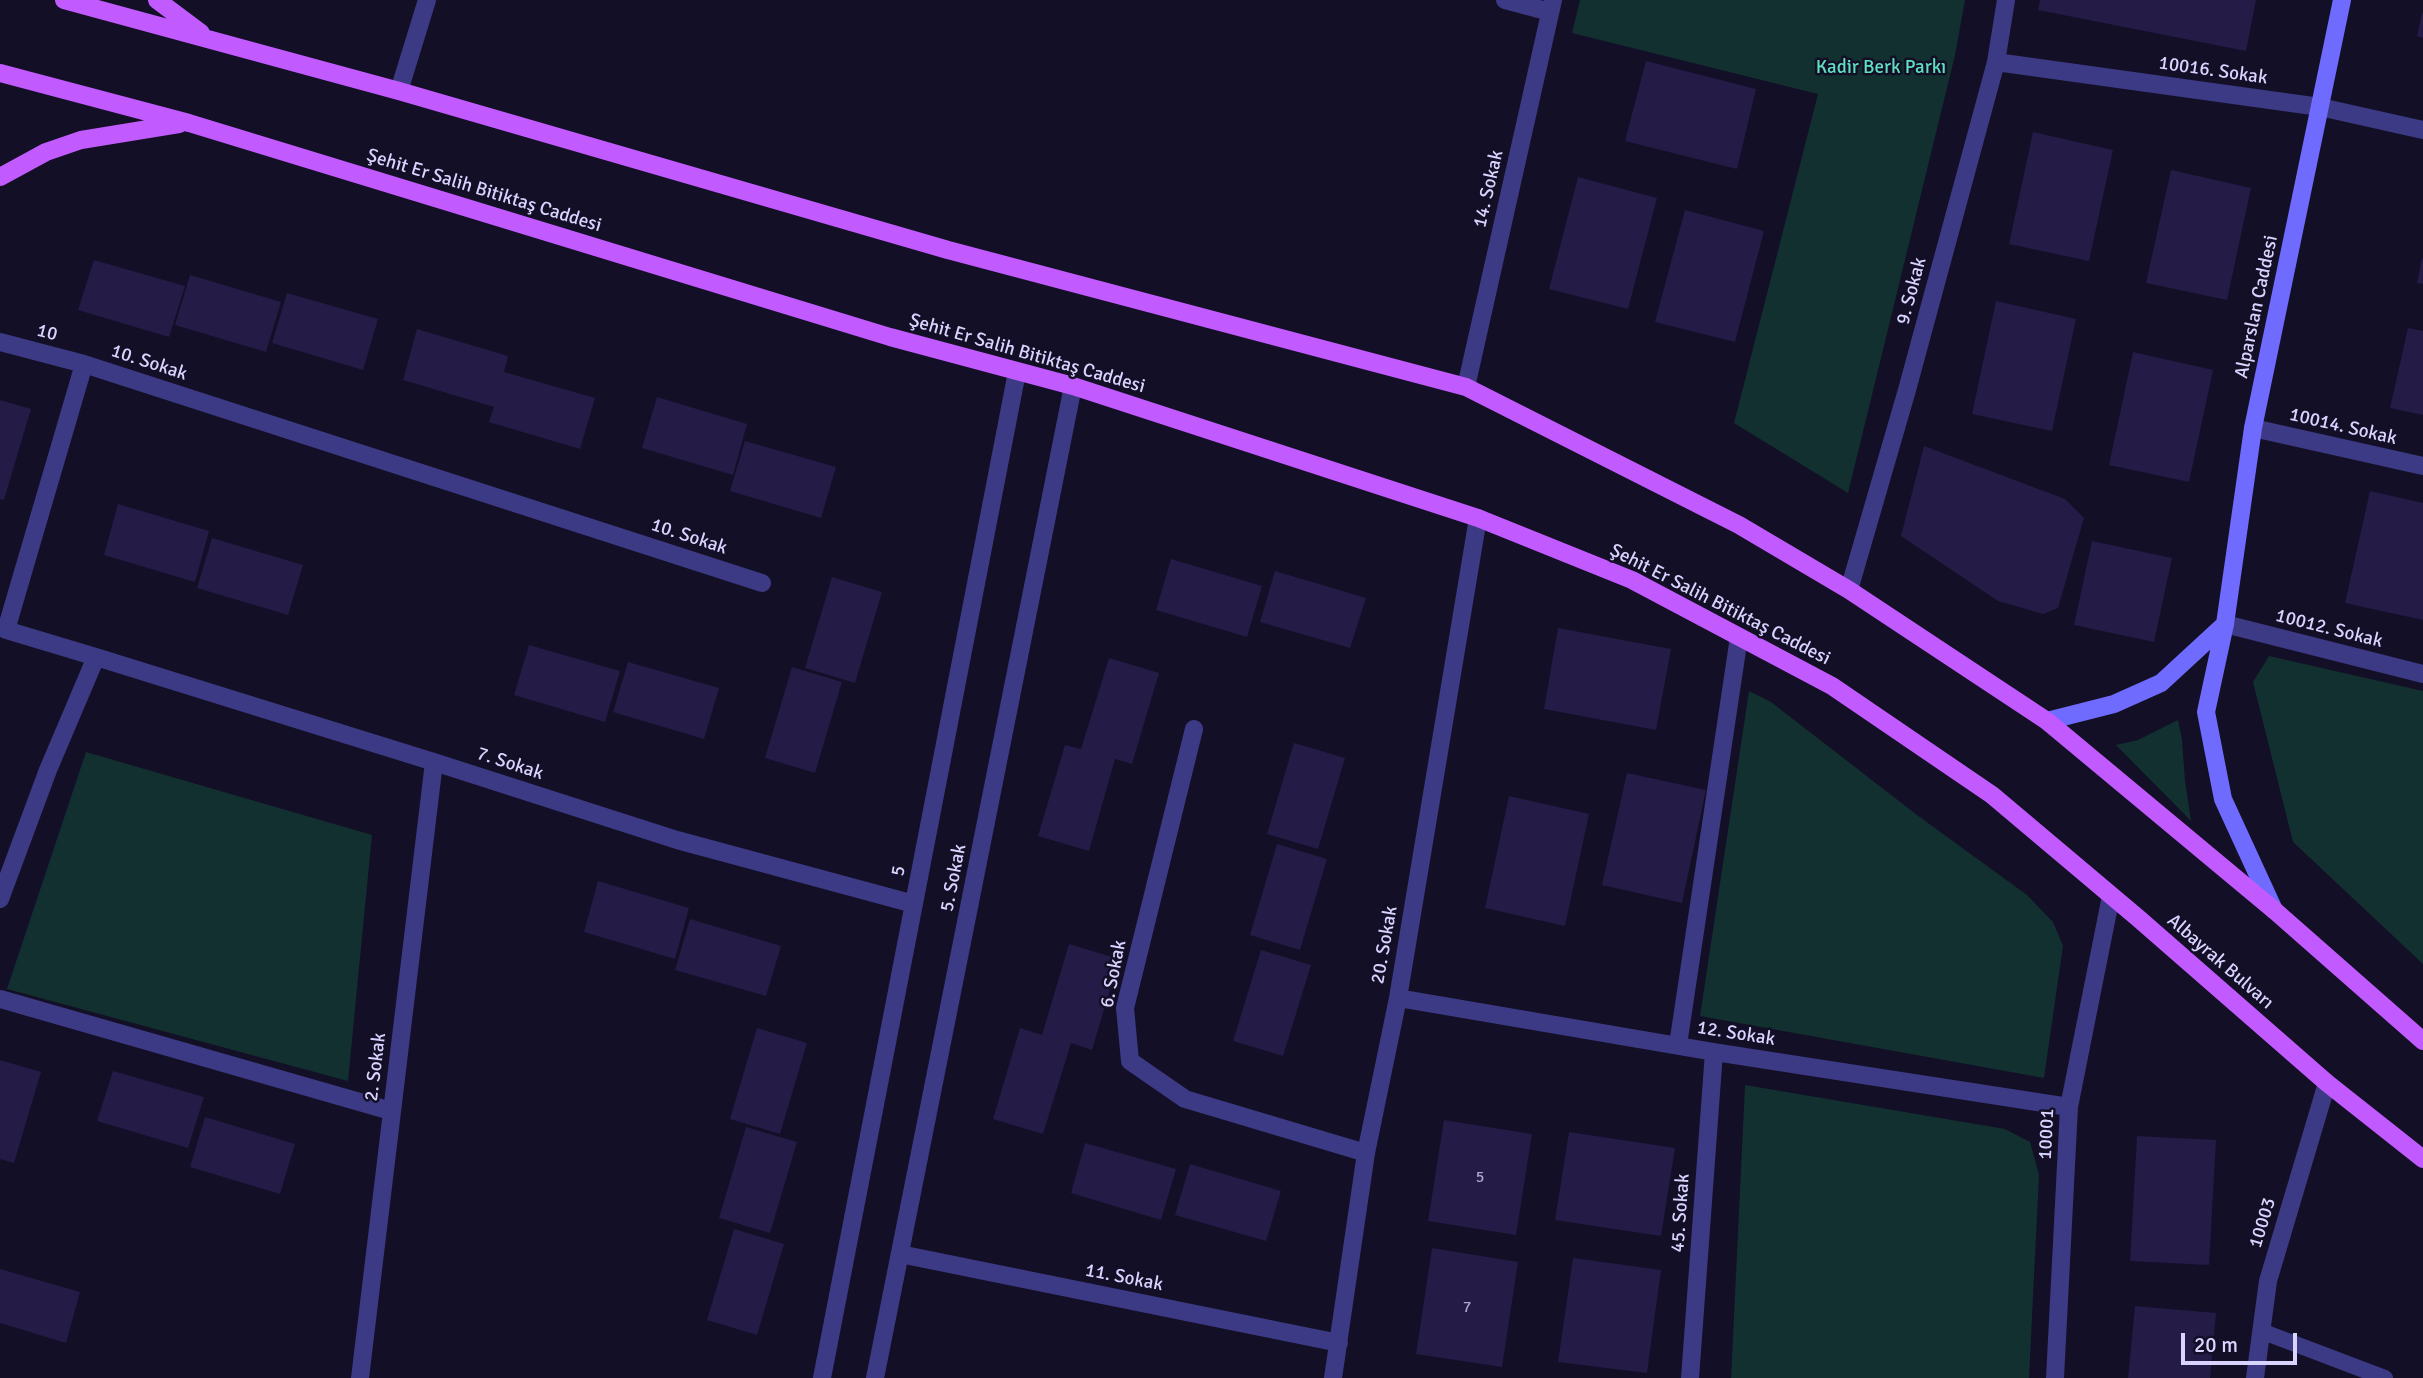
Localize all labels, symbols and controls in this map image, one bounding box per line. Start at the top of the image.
street label: 10016. Sokak [2157,52,2269,90]
park label: Kadir Berk Parkı [1816,57,1946,79]
street label: Şehit Er Salih Bitiktaş Caddesi [364,144,604,238]
street label: 14. Sokak [1469,148,1509,230]
street label: Alparslan Caddesi [2231,233,2283,381]
street label: 9. Sokak [1892,255,1932,327]
street label: Şehit Er Salih Bitiktaş Caddesi [906,309,1148,399]
street label: 10 [34,319,60,347]
street label: 10. Sokak [108,340,190,386]
street label: 10014. Sokak [2287,404,2399,450]
street label: 10. Sokak [648,514,730,560]
street label: Şehit Er Salih Bitiktaş Caddesi [1606,539,1834,671]
street label: 10012. Sokak [2273,605,2385,653]
street label: 7. Sokak [474,743,546,785]
street label: 5. Sokak [936,842,972,914]
street label: 5 [887,864,911,878]
street label: 20. Sokak [1367,904,1403,986]
street label: Albayrak Bulvarı [2162,910,2278,1014]
street label: 6. Sokak [1096,938,1132,1010]
street label: 12. Sokak [1695,1017,1777,1051]
street label: 2. Sokak [361,1032,391,1102]
street label: 10001 [2034,1108,2060,1160]
house number: 5 [1476,1168,1484,1188]
street label: 45. Sokak [1667,1173,1695,1253]
street label: 10003 [2245,1195,2281,1251]
street label: 11. Sokak [1083,1259,1165,1297]
house number: 7 [1463,1298,1471,1318]
scale bar [2185,1318,2300,1362]
text: 20 m [2194,1332,2238,1358]

